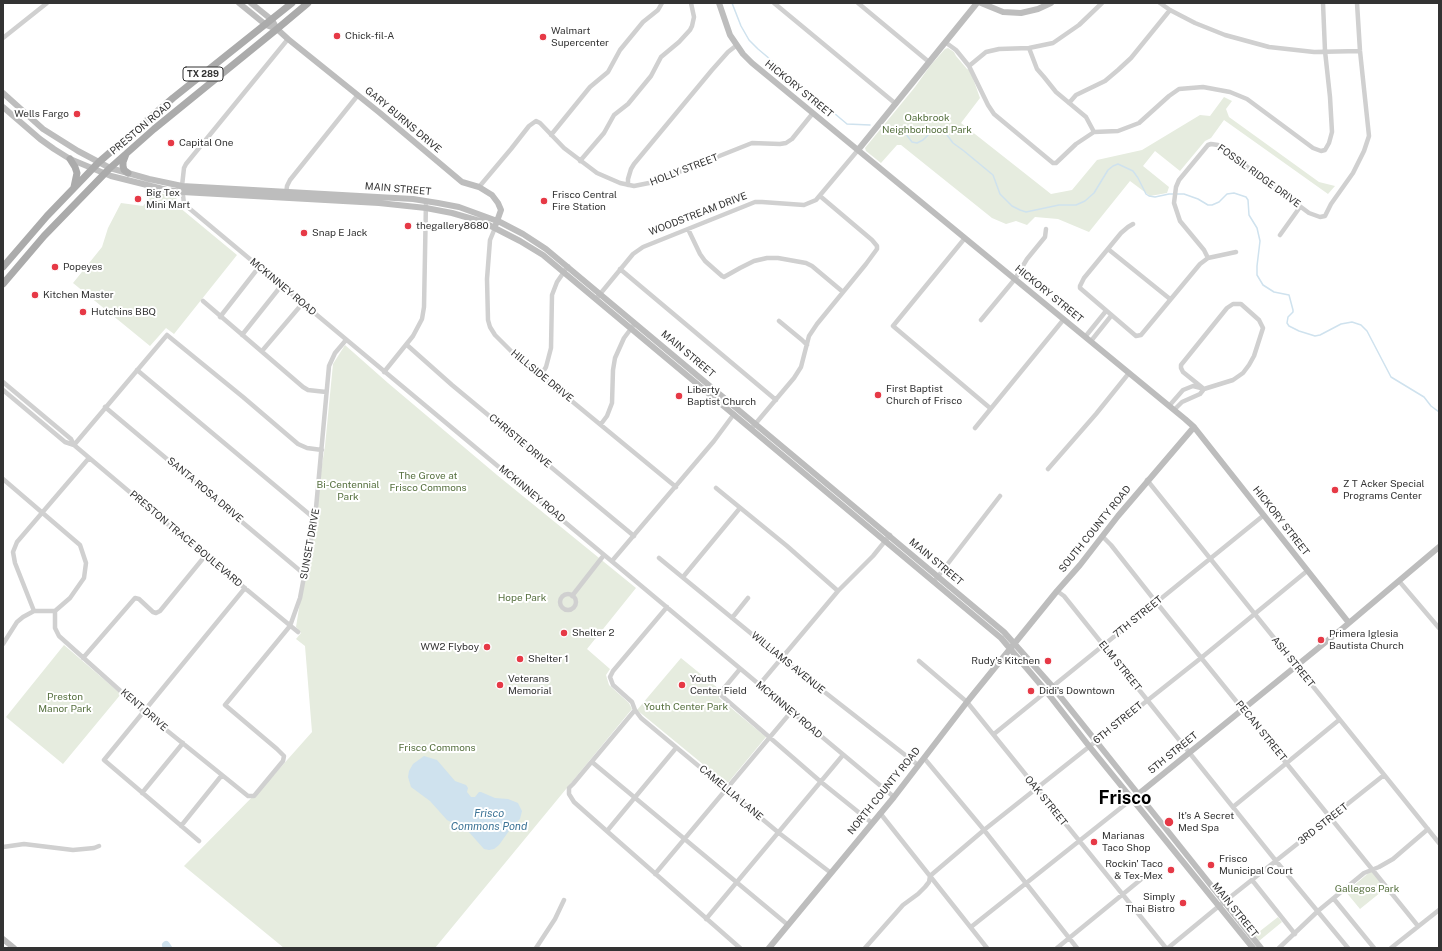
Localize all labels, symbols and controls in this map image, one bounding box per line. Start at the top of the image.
place label: Walmart Supercenter [551,25,609,48]
place label: Chick-fil-A [345,30,394,42]
marker: Chick-fil-A [332,31,342,41]
marker: Walmart Supercenter [538,32,548,42]
street label: HICKORY STREET [762,58,836,120]
road number: TX 289 [183,67,223,81]
street label: GARY BURNS DRIVE [362,84,444,156]
street label: PRESTON ROAD [108,99,174,157]
place label: Wells Fargo [14,108,69,120]
marker: Wells Fargo [72,109,82,119]
park label: Oakbrook Neighborhood Park [882,112,972,136]
place label: Capital One [179,137,233,149]
marker: Capital One [166,138,176,148]
street label: FOSSIL RIDGE DRIVE [1215,142,1303,210]
street label: HOLLY STREET [648,152,720,188]
street label: MAIN STREET [364,180,432,198]
place label: Big Tex Mini Mart [146,187,190,210]
place label: Frisco Central Fire Station [552,189,617,212]
street label: WOODSTREAM DRIVE [647,190,749,238]
marker: Big Tex Mini Mart [133,194,143,204]
marker: Frisco Central Fire Station [539,196,549,206]
place label: thegallery8680 [416,220,489,232]
marker: thegallery8680 [403,221,413,231]
place label: Snap E Jack [312,227,367,239]
marker: Snap E Jack [299,228,309,238]
street label: MCKINNEY ROAD [247,256,319,318]
place label: Popeyes [63,261,102,273]
marker: Popeyes [50,262,60,272]
street label: HICKORY STREET [1012,263,1086,325]
place label: Kitchen Master [43,289,114,301]
marker: Kitchen Master [30,290,40,300]
place label: Hutchins BBQ [91,306,156,318]
marker: Hutchins BBQ [78,307,88,317]
street label: MAIN STREET [659,328,717,380]
street label: HILLSIDE DRIVE [508,347,576,405]
place label: First Baptist Church of Frisco [886,383,962,406]
place label: Liberty Baptist Church [687,384,756,408]
marker: First Baptist Church of Frisco [873,390,883,400]
marker: Liberty Baptist Church [674,391,684,401]
street label: CHRISTIE DRIVE [486,411,554,471]
street label: SANTA ROSA DRIVE [165,455,245,525]
street label: MCKINNEY ROAD [496,463,568,525]
park label: The Grove at Frisco Commons [389,470,467,494]
place label: Z T Acker Special Programs Center [1343,478,1425,502]
park label: Bi-Centennial Park [316,479,380,502]
street label: SOUTH COUNTY ROAD [1056,483,1134,575]
street label: HICKORY STREET [1250,484,1312,558]
marker: Z T Acker Special Programs Center [1330,485,1340,495]
street label: PRESTON TRACE BOULEVARD [127,488,245,590]
street label: SUNSET DRIVE [298,507,322,581]
street label: MAIN STREET [907,536,965,588]
park label: Hope Park [498,592,546,604]
street label: 7TH STREET [1111,594,1165,640]
place label: Shelter 2 [572,627,614,639]
marker: Shelter 2 [559,628,569,638]
place label: Primera Iglesia Bautista Church [1329,628,1404,652]
street label: WILLIAMS AVENUE [749,630,827,696]
street label: ASH STREET [1269,634,1317,690]
marker: Primera Iglesia Bautista Church [1316,635,1326,645]
street label: ELM STREET [1096,638,1144,694]
place label: WW2 Flyboy [420,641,479,653]
marker: WW2 Flyboy [482,642,492,652]
place label: Shelter 1 [528,653,569,665]
marker: Shelter 1 [515,654,525,664]
place label: Rudy's Kitchen [971,655,1040,667]
marker: Rudy's Kitchen [1043,656,1053,666]
place label: Veterans Memorial [508,673,552,696]
place label: Youth Center Field [690,673,747,696]
street label: MCKINNEY ROAD [753,679,825,741]
marker: Veterans Memorial [495,680,505,690]
marker: Youth Center Field [677,680,687,690]
place label: Didi's Downtown [1039,685,1115,697]
street label: KENT DRIVE [118,686,170,734]
marker: Didi's Downtown [1026,686,1036,696]
park label: Preston Manor Park [38,691,92,714]
street label: PECAN STREET [1233,698,1289,764]
street label: 6TH STREET [1091,699,1145,747]
park label: Youth Center Park [644,701,728,713]
street label: 5TH STREET [1146,729,1200,777]
park label: Frisco Commons [398,742,476,754]
street label: NORTH COUNTY ROAD [845,745,923,837]
street label: CAMELLIA LANE [697,763,765,823]
street label: OAK STREET [1022,773,1070,829]
district label: Frisco [1099,787,1151,809]
street label: 3RD STREET [1296,801,1350,847]
water label: Frisco Commons Pond [451,807,527,833]
place label: It's A Secret Med Spa [1178,810,1234,834]
marker: It's A Secret Med Spa [1163,816,1175,828]
place label: Marianas Taco Shop [1102,830,1150,854]
marker: Marianas Taco Shop [1089,837,1099,847]
place label: Frisco Municipal Court [1219,853,1293,876]
place label: Rockin' Taco & Tex-Mex [1105,858,1163,882]
marker: Frisco Municipal Court [1206,860,1216,870]
marker: Rockin' Taco & Tex-Mex [1166,865,1176,875]
street label: MAIN STREET [1209,880,1261,940]
park label: Gallegos Park [1335,883,1399,895]
place label: Simply Thai Bistro [1125,891,1175,914]
marker: Simply Thai Bistro [1178,898,1188,908]

